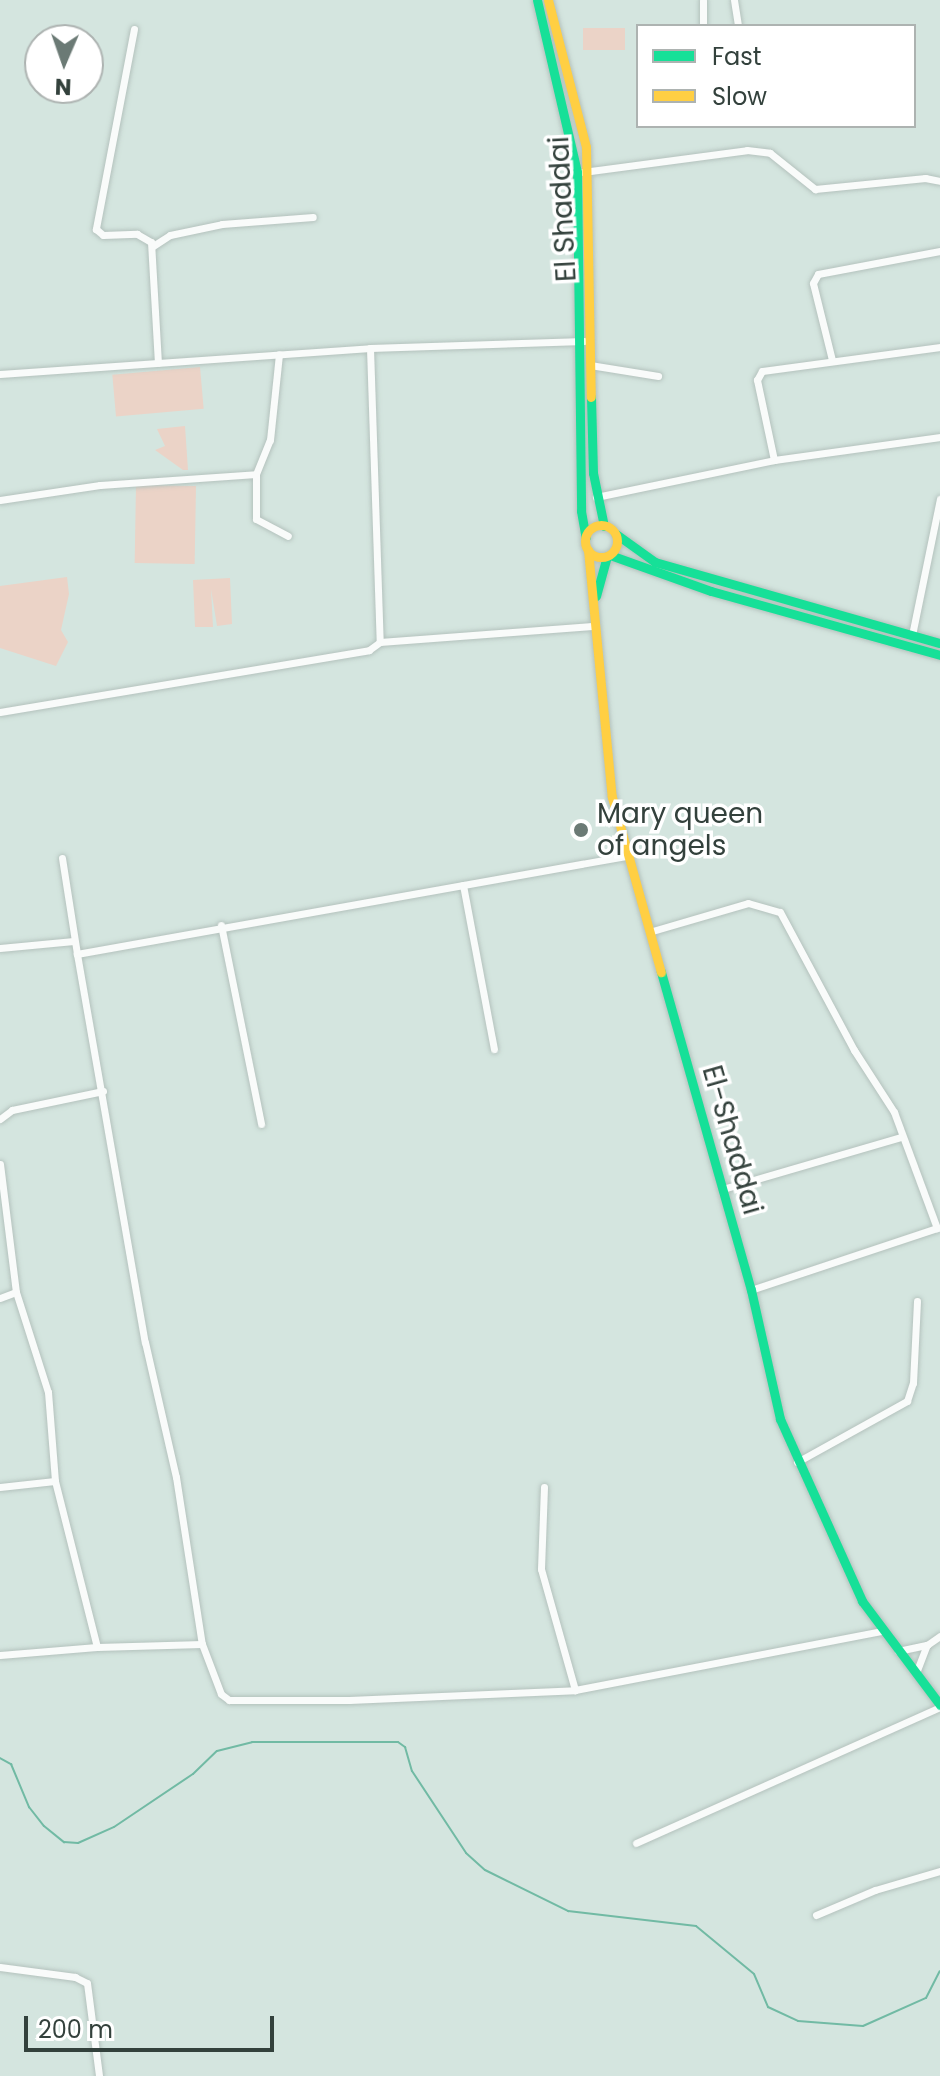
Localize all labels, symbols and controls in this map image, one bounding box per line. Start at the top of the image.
north arrow [24,24,104,104]
legend [636,24,916,128]
text: Fast [712,40,762,73]
text: N [54,71,72,102]
text: Slow [712,80,767,113]
street label: El Shaddai [542,135,584,283]
place label: Mary queen of angels [597,797,763,863]
marker: Mary queen of angels [572,821,590,839]
street label: El-Shaddai [695,1062,769,1218]
scale bar [28,2000,278,2050]
text: 200 m [38,2013,113,2046]

